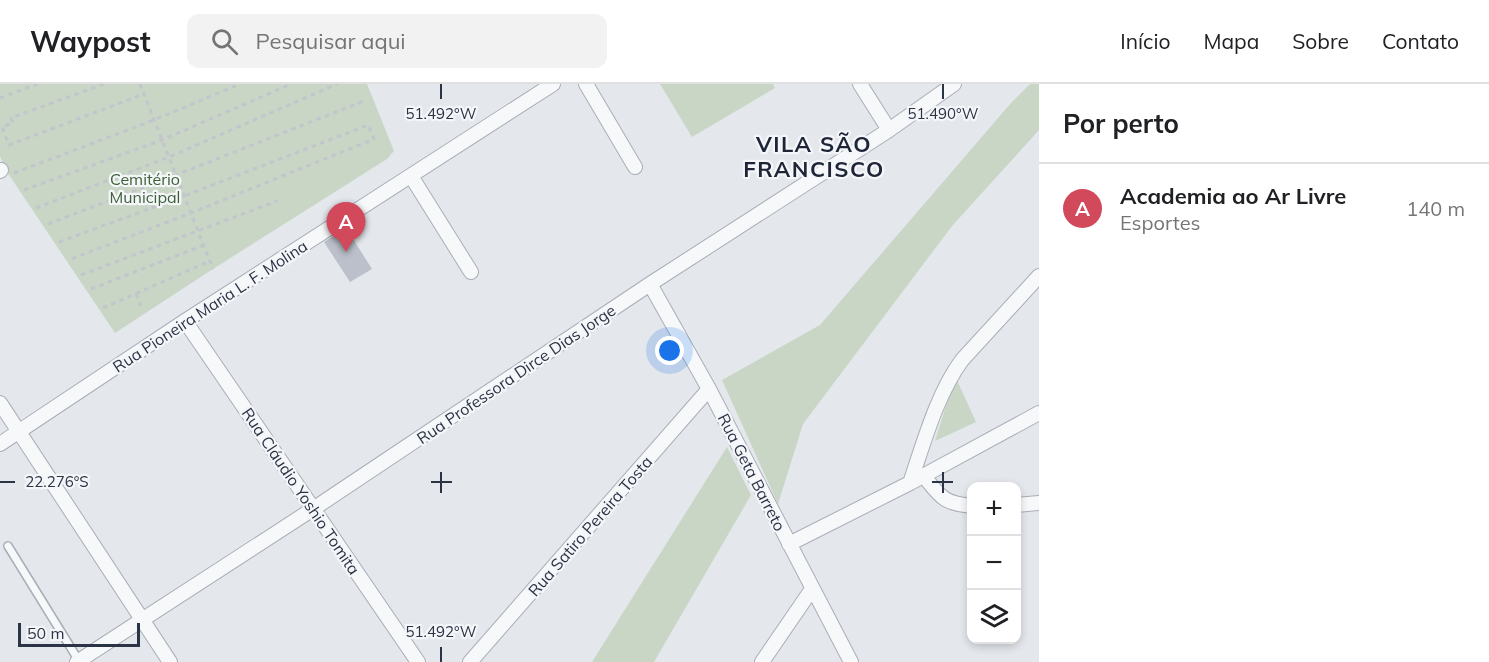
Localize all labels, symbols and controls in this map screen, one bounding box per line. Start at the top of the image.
search box [187,14,607,68]
text: Waypost [30,24,151,59]
icon: search [208,25,241,58]
text: Pesquisar aqui [256,27,406,55]
text: Início [1120,28,1170,54]
text: Mapa [1203,28,1259,54]
text: Sobre [1292,28,1349,54]
text: Contato [1382,28,1459,54]
text: 51.492°W [406,104,477,123]
text: 51.490°W [908,104,979,123]
text: Por perto [1063,107,1179,140]
district label: VILA SÃO FRANCISCO [743,130,885,183]
park label: Cemitério Municipal [110,169,180,207]
text: Academia ao Ar Livre [1120,182,1346,210]
text: A [1075,196,1090,221]
text: 140 m [1406,196,1465,221]
pin: A [326,202,366,252]
text: Esportes [1120,210,1200,235]
street label: Rua Pioneira Maria L. F. Molina [109,235,311,377]
street label: Rua Professora Dirce Dias Jorge [413,300,619,448]
your location [655,336,684,365]
street label: Rua Cláudio Yoshio Tomita [238,404,364,578]
street label: Rua Geta Barreto [714,410,790,534]
street label: Rua Satiro Pereira Tosta [524,452,656,600]
text: 22.276°S [25,472,89,491]
map controls [967,482,1021,644]
button: + [967,482,1021,536]
button: − [967,536,1021,590]
button: layers [967,590,1021,644]
scale bar [18,620,140,648]
text: 51.492°W [406,622,477,641]
text: 50 m [27,623,64,643]

